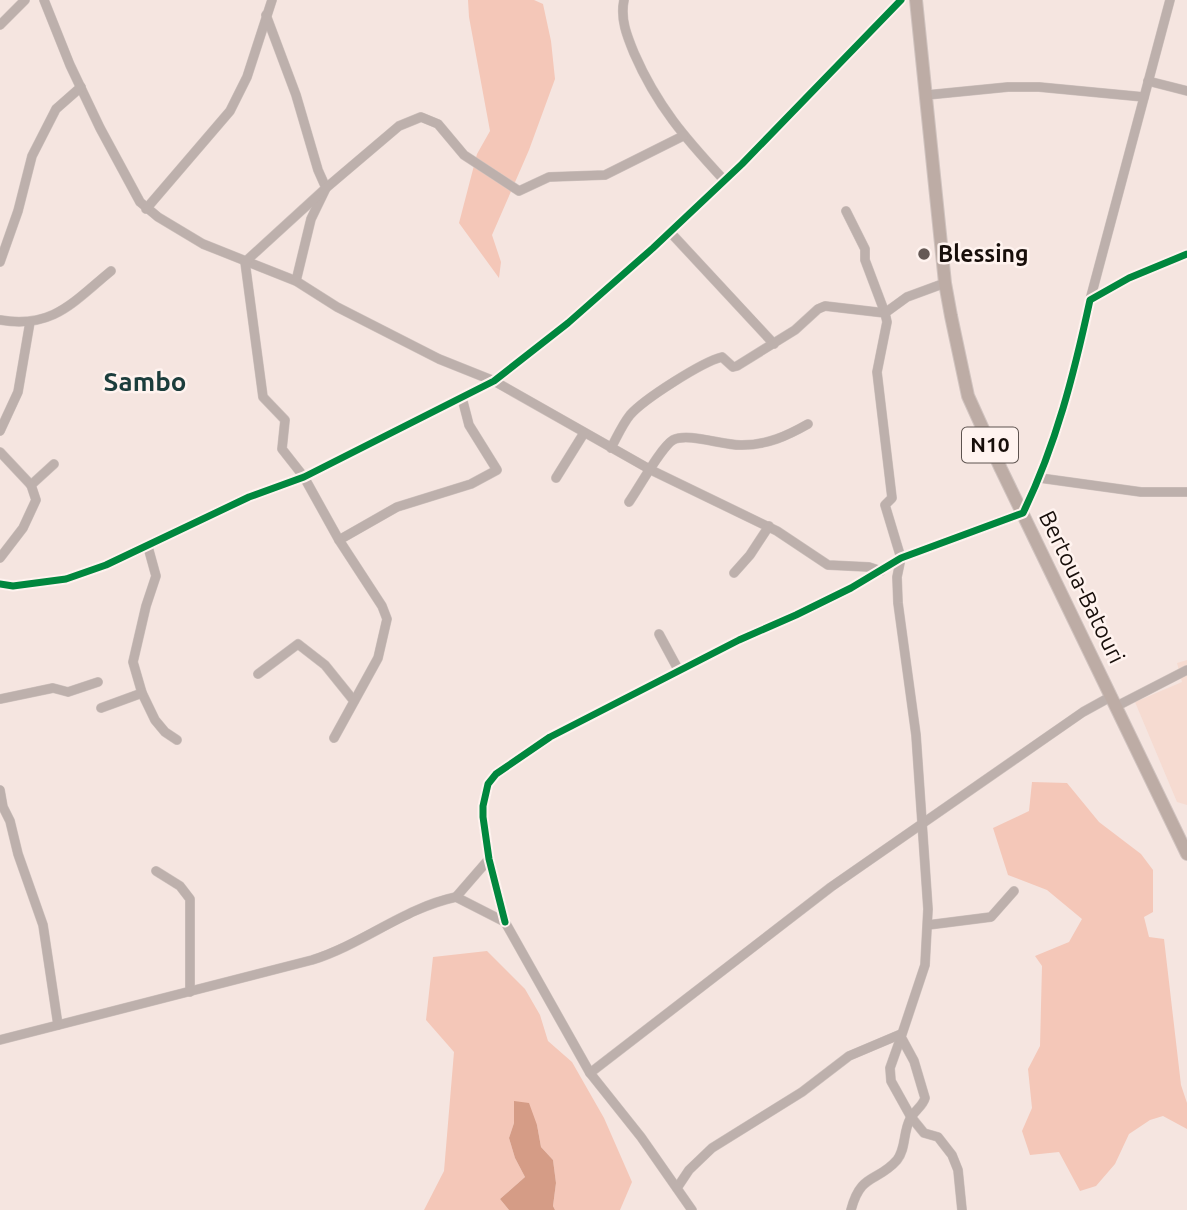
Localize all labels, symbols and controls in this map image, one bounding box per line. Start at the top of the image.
place label: Blessing [938,241,1029,266]
marker: Blessing [916,246,932,262]
district label: Sambo [104,367,186,396]
road number: N10 [962,428,1018,462]
street label: Bertoua-Batouri [1035,507,1130,667]

